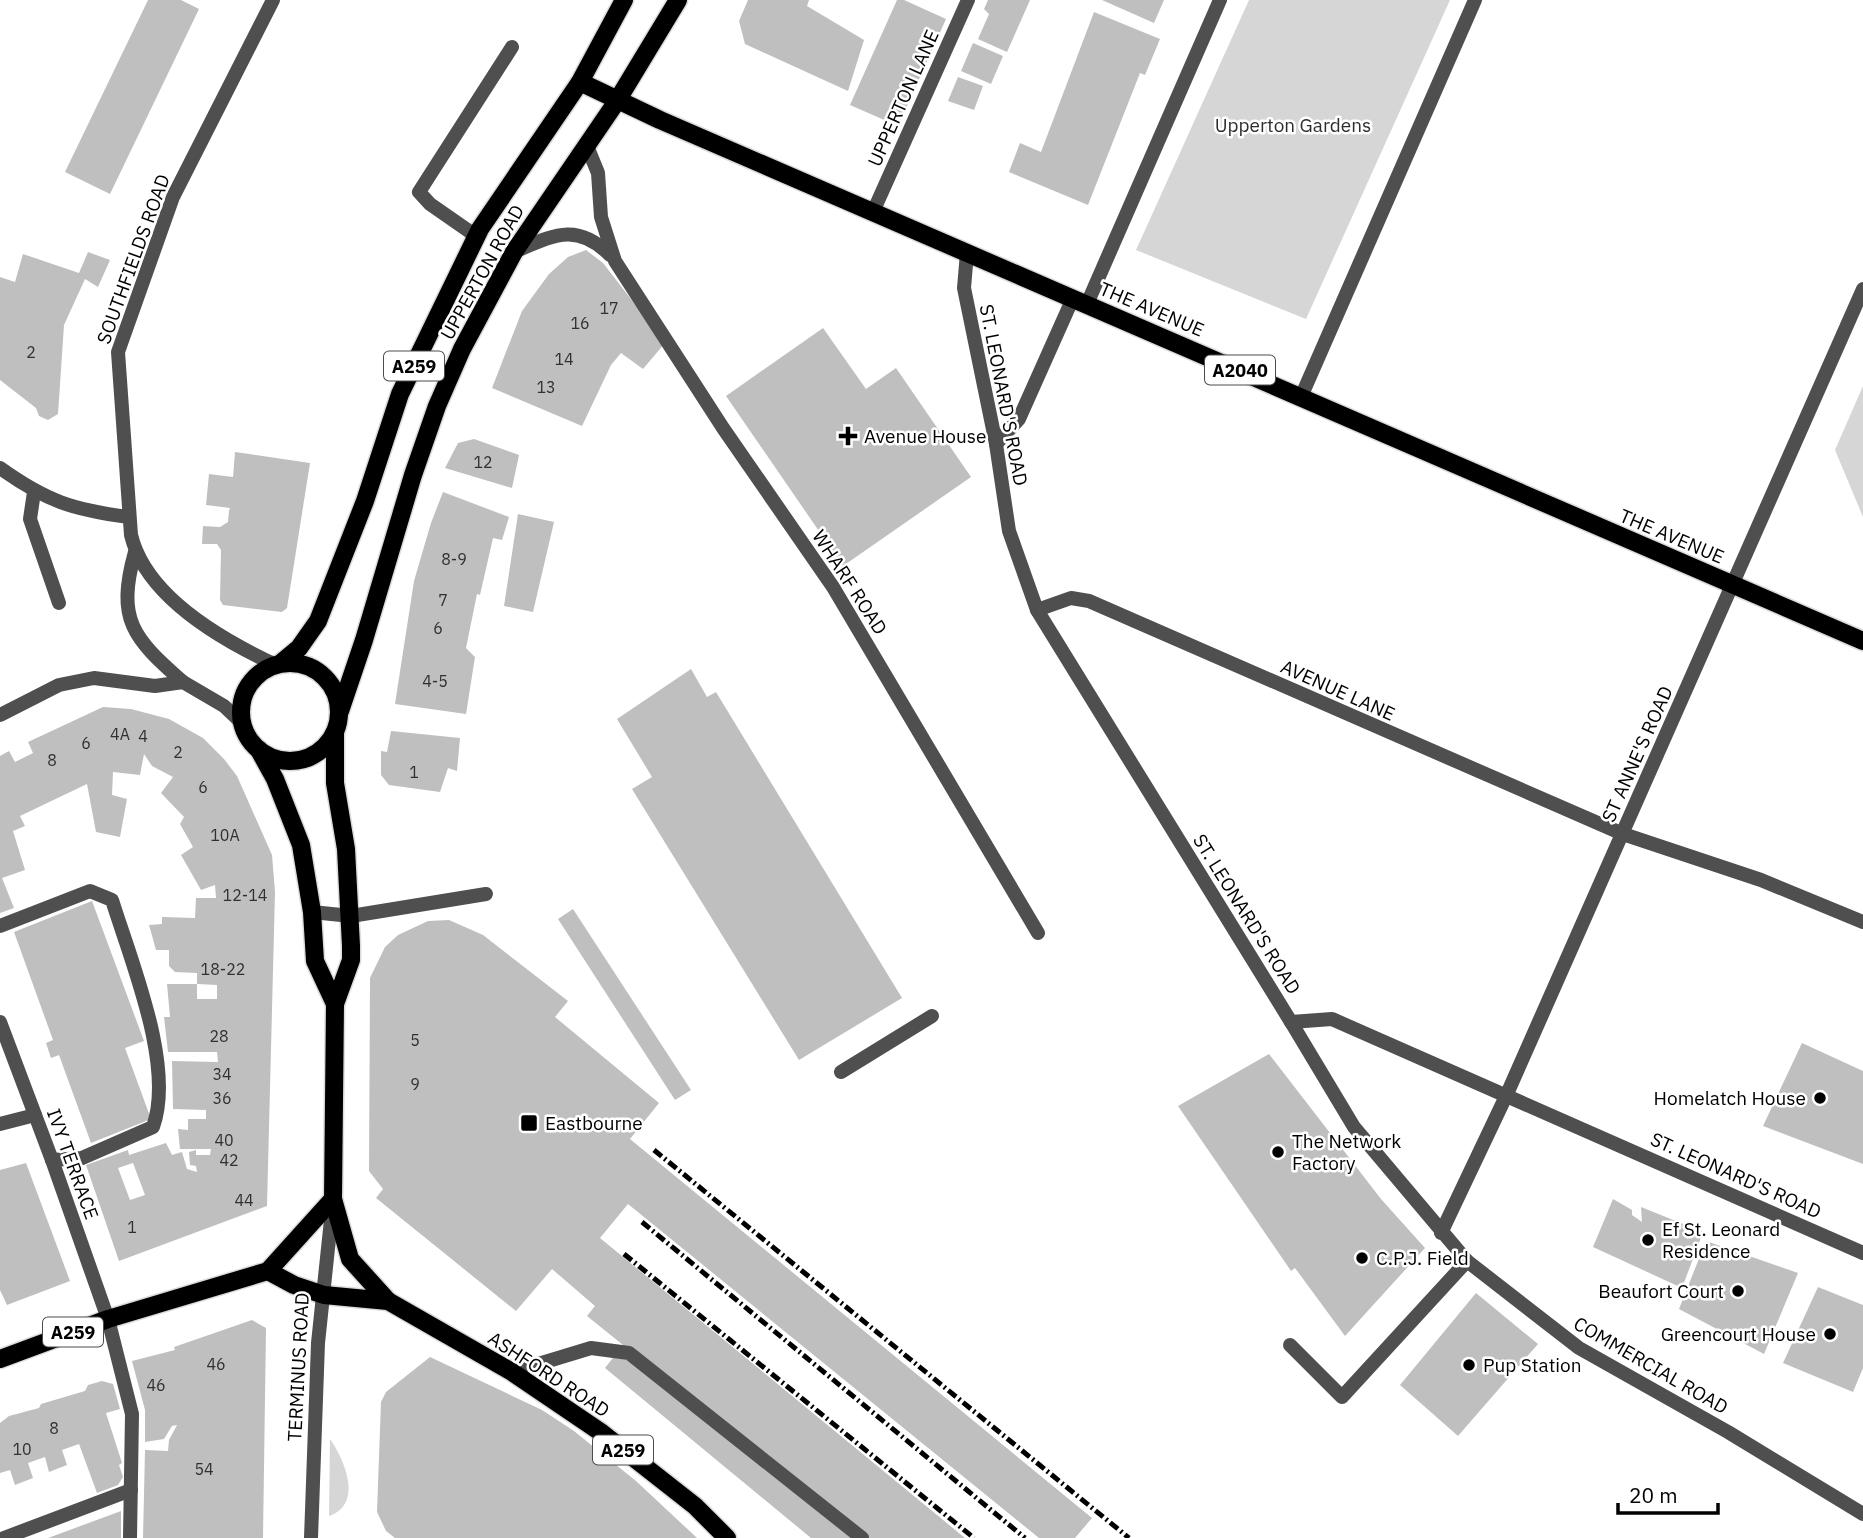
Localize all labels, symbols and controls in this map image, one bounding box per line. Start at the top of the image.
street label: UPPERTON LANE [862,26,944,170]
park label: Upperton Gardens [1215,113,1371,137]
street label: SOUTHFIELDS ROAD [91,171,175,347]
street label: UPPERTON ROAD [435,200,529,344]
street label: THE AVENUE [1096,276,1208,342]
house number: 17 [599,298,619,318]
street label: ST. LEONARD'S ROAD [975,302,1033,488]
house number: 16 [570,313,590,333]
house number: 2 [26,342,36,362]
house number: 14 [554,349,574,369]
road number: A259 [384,352,444,380]
road number: A2040 [1205,356,1275,384]
house number: 13 [536,377,556,397]
place label: Avenue House [864,424,986,448]
marker: Avenue House [838,426,858,446]
house number: 12 [473,452,493,472]
street label: THE AVENUE [1616,503,1728,569]
street label: WHARF ROAD [807,525,893,639]
house number: 8-9 [441,549,467,569]
house number: 7 [438,590,448,610]
house number: 6 [433,618,443,638]
street label: AVENUE LANE [1277,654,1399,726]
house number: 4-5 [422,671,448,691]
street label: ST ANNE'S ROAD [1596,682,1678,826]
house number: 4A [110,724,130,744]
house number: 4 [138,726,148,746]
house number: 6 [81,733,91,753]
house number: 2 [173,742,183,762]
house number: 8 [47,750,57,770]
house number: 1 [409,762,419,782]
house number: 6 [198,777,208,797]
house number: 10A [210,825,240,845]
street label: ST. LEONARD'S ROAD [1188,829,1306,999]
house number: 12-14 [223,885,267,905]
house number: 18-22 [201,959,245,979]
house number: 28 [209,1026,229,1046]
house number: 5 [410,1030,420,1050]
house number: 34 [212,1064,232,1084]
house number: 9 [410,1074,420,1094]
place label: Homelatch House [1654,1086,1806,1110]
house number: 36 [212,1088,232,1108]
marker: Homelatch House [1812,1090,1828,1106]
street label: IVY TERRACE [42,1105,104,1223]
place label: Eastbourne [545,1111,643,1135]
marker: Eastbourne [519,1113,539,1133]
street label: ST. LEONARD'S ROAD [1647,1127,1825,1223]
place label: The Network Factory [1292,1129,1401,1175]
house number: 40 [214,1130,234,1150]
marker: The Network Factory [1270,1144,1286,1160]
house number: 42 [219,1150,239,1170]
house number: 44 [234,1190,254,1210]
house number: 1 [127,1217,137,1237]
place label: Ef St. Leonard Residence [1662,1217,1780,1263]
marker: Ef St. Leonard Residence [1640,1232,1656,1248]
place label: C.P.J. Field [1376,1246,1469,1270]
marker: C.P.J. Field [1354,1250,1370,1266]
place label: Beaufort Court [1598,1279,1724,1303]
marker: Beaufort Court [1730,1283,1746,1299]
street label: TERMINUS ROAD [282,1292,314,1442]
street label: COMMERCIAL ROAD [1569,1311,1733,1419]
road number: A259 [43,1317,103,1346]
place label: Greencourt House [1661,1322,1816,1346]
street label: ASHFORD ROAD [484,1326,614,1422]
marker: Greencourt House [1822,1326,1838,1342]
place label: Pup Station [1483,1353,1582,1377]
house number: 46 [206,1354,226,1374]
marker: Pup Station [1461,1357,1477,1373]
house number: 46 [146,1375,166,1395]
house number: 8 [49,1418,59,1438]
road number: A259 [593,1436,653,1464]
house number: 10 [12,1439,32,1459]
house number: 54 [194,1459,214,1479]
scale bar [1618,1472,1718,1516]
text: 20 m [1629,1481,1678,1509]

